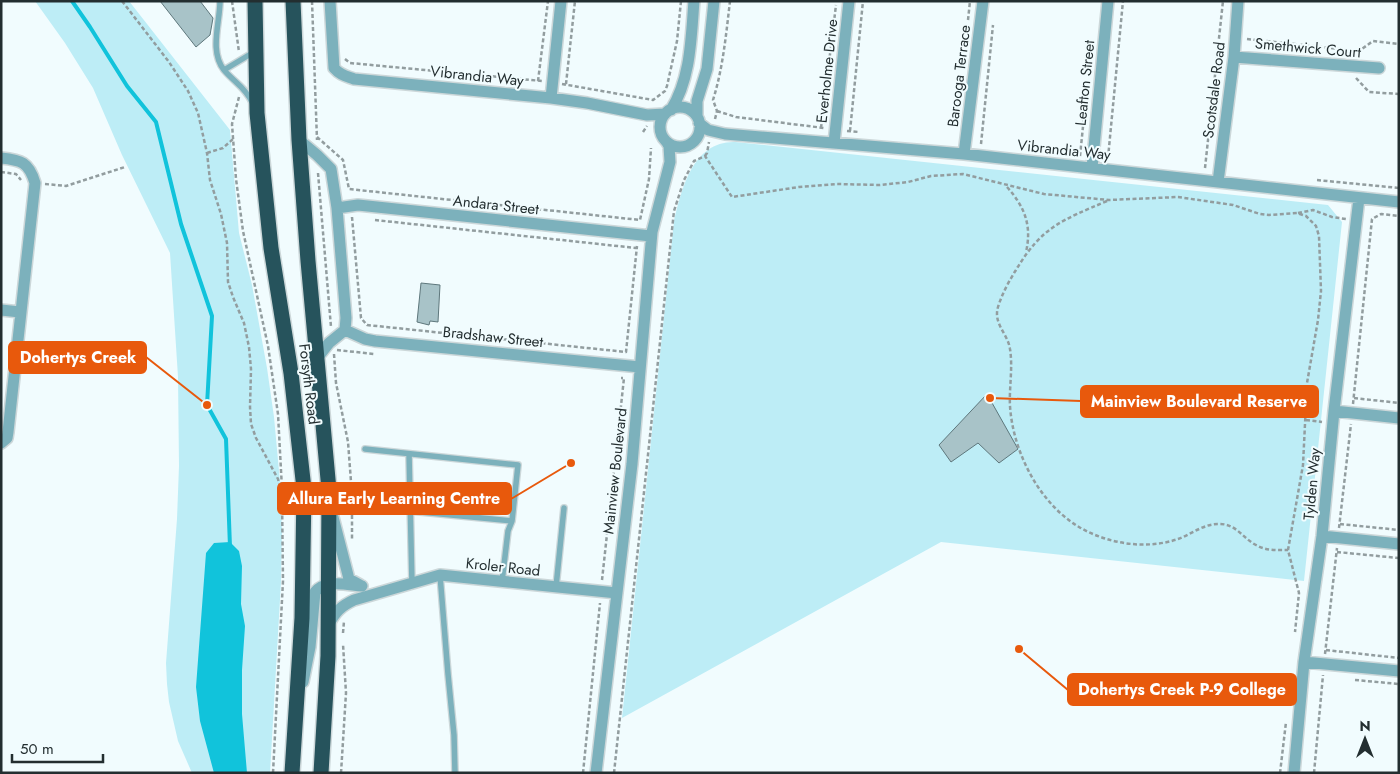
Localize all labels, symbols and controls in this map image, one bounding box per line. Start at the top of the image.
street label: Everholme Drive [811,18,843,124]
street label: Barooga Terrace [942,23,976,128]
street label: Smethwick Court [1254,32,1362,64]
street label: Leafton Street [1070,39,1100,127]
street label: Scotsdale Road [1197,41,1231,139]
street label: Vibrandia Way [429,60,525,92]
street label: Vibrandia Way [1016,134,1112,166]
street label: Andara Street [452,190,540,220]
street label: Bradshaw Street [442,321,545,353]
callout: Dohertys Creek [9,342,146,373]
street label: Forsyth Road [293,342,325,426]
text: Dohertys Creek [20,346,137,369]
callout: Mainview Boulevard Reserve [1081,386,1318,417]
text: Mainview Boulevard Reserve [1091,390,1307,413]
street label: Mainview Boulevard [597,407,633,535]
street label: Tylden Way [1298,447,1326,521]
callout: Allura Early Learning Centre [278,483,511,514]
text: Allura Early Learning Centre [287,487,500,510]
street label: Kroler Road [465,552,541,582]
callout: Dohertys Creek P-9 College [1068,674,1296,705]
text: Dohertys Creek P-9 College [1078,678,1286,701]
north arrow [1340,714,1390,764]
text: N [1359,716,1371,736]
scale bar [12,732,104,764]
text: 50 m [20,738,54,760]

